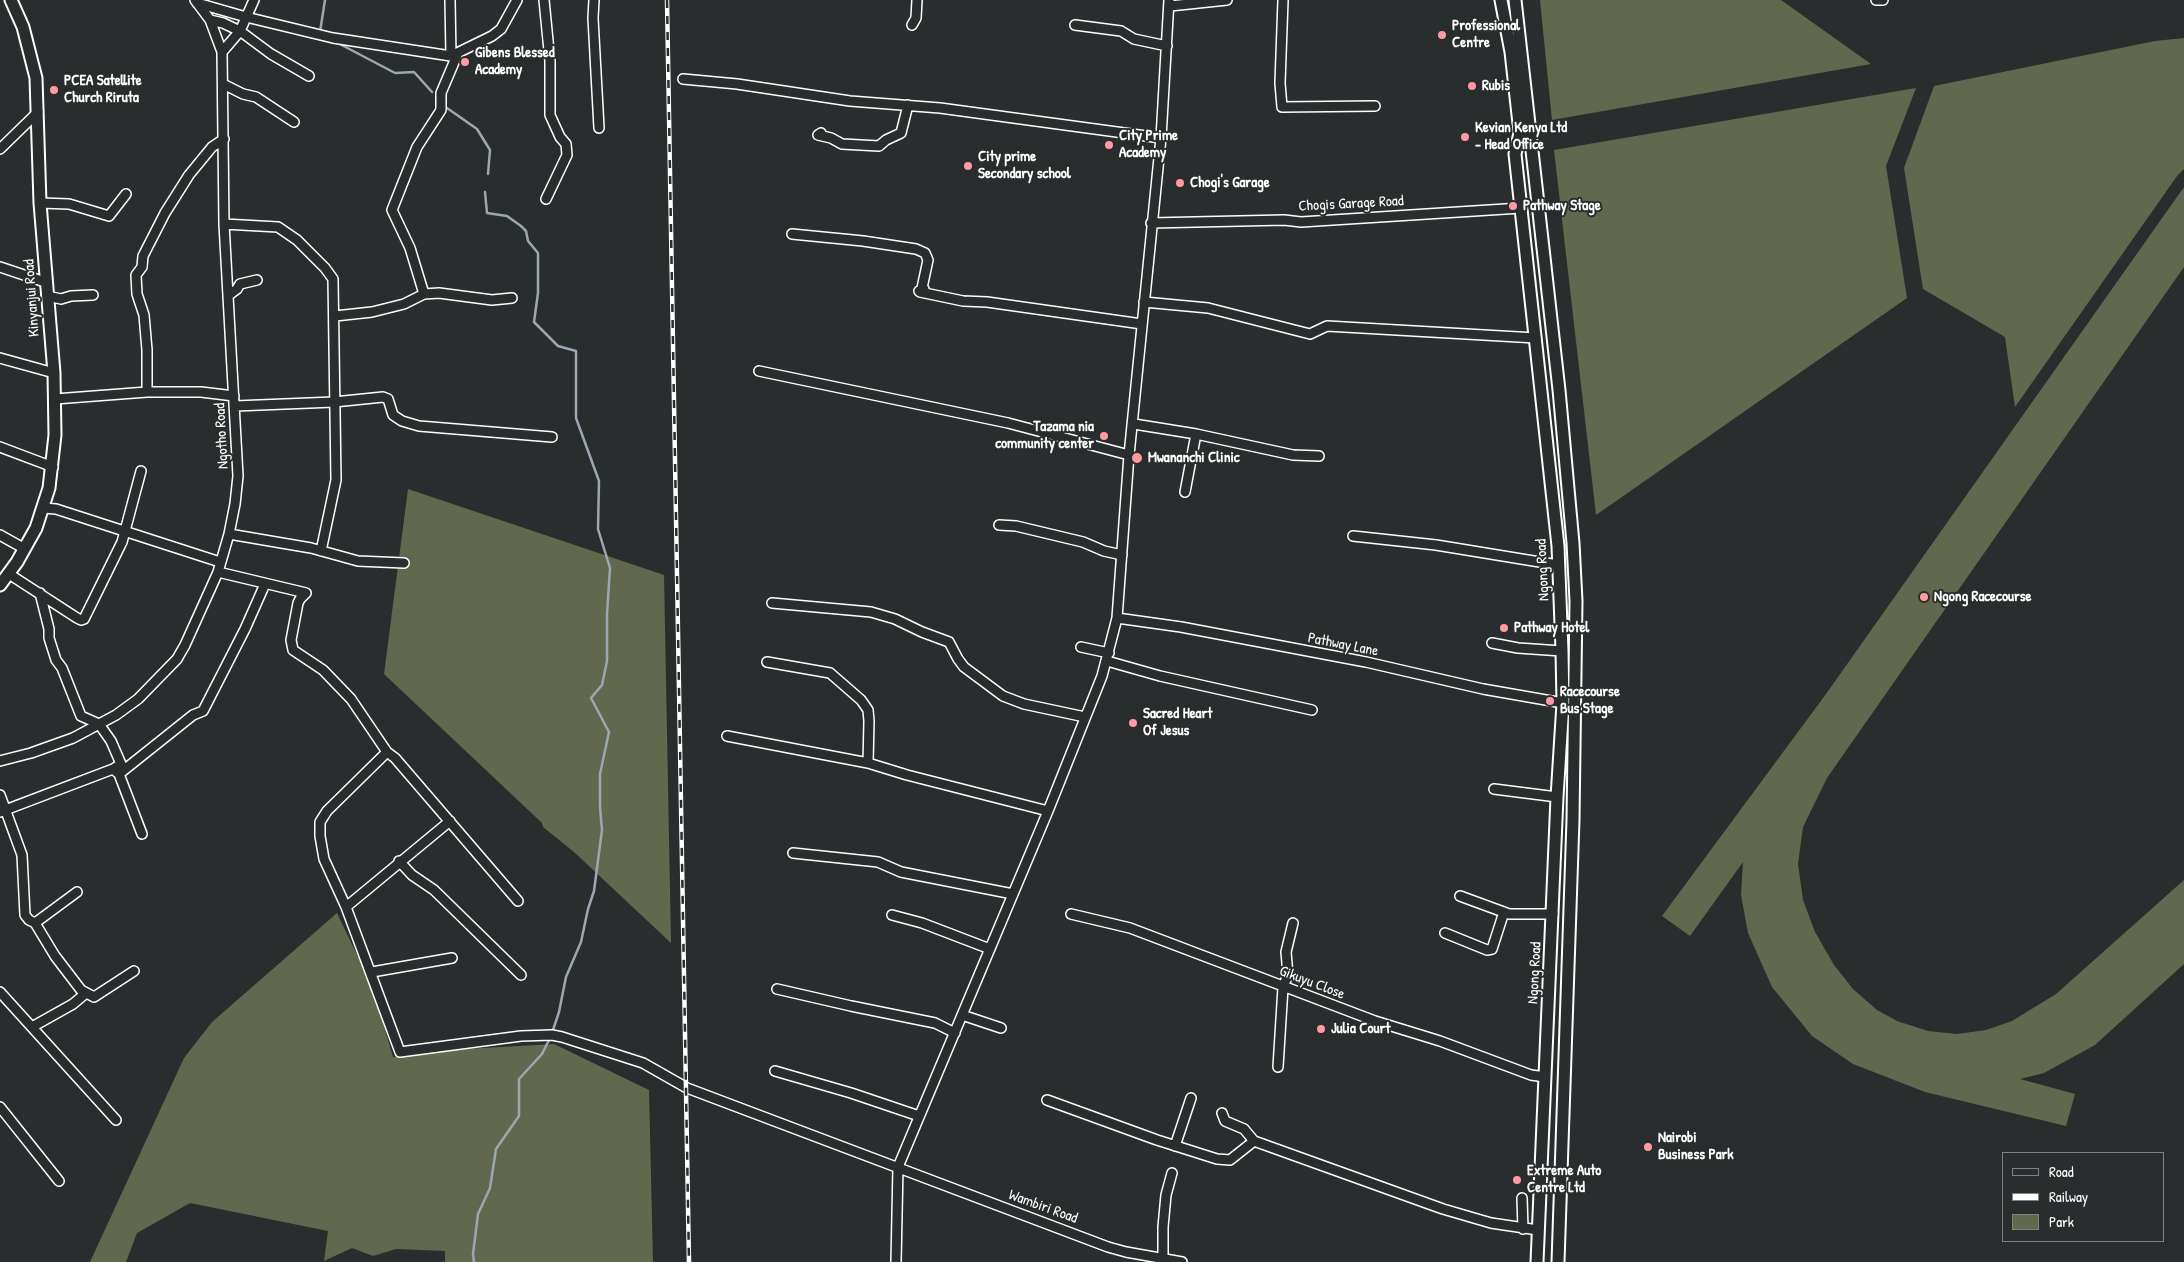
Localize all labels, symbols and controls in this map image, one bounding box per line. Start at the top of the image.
place label: Professional Centre [1452,17,1520,52]
marker: Professional Centre [1436,29,1448,41]
place label: Gibens Blessed Academy [475,44,555,79]
marker: Gibens Blessed Academy [459,56,471,68]
place label: PCEA Satellite Church Riruta [64,72,142,107]
place label: Rubis [1482,77,1510,95]
marker: Rubis [1466,80,1478,92]
marker: PCEA Satellite Church Riruta [48,84,60,96]
place label: Kevian Kenya Ltd - Head Office [1475,119,1567,154]
place label: City Prime Academy [1119,127,1178,162]
marker: Kevian Kenya Ltd - Head Office [1459,131,1471,143]
marker: City Prime Academy [1103,139,1115,151]
place label: City prime Secondary school [978,148,1071,183]
marker: City prime Secondary school [962,160,974,172]
place label: Chogi's Garage [1190,174,1270,192]
marker: Chogi's Garage [1174,177,1186,189]
street label: Chogis Garage Road [1298,192,1404,216]
place label: Pathway Stage [1523,197,1601,215]
marker: Pathway Stage [1507,200,1519,212]
street label: Kinyanjui Road [20,259,44,337]
street label: Ngotho Road [211,402,233,470]
place label: Tazama nia community center [995,418,1094,453]
marker: Tazama nia community center [1098,430,1110,442]
place label: Mwananchi Clinic [1148,449,1240,467]
marker: Mwananchi Clinic [1130,451,1144,465]
street label: Ngong Road [1532,538,1554,602]
place label: Ngong Racecourse [1934,588,2031,606]
marker: Ngong Racecourse [1918,591,1930,603]
place label: Pathway Hotel [1514,619,1589,637]
marker: Pathway Hotel [1498,622,1510,634]
street label: Pathway Lane [1306,629,1380,661]
place label: Racecourse Bus Stage [1560,683,1620,718]
marker: Racecourse Bus Stage [1544,695,1556,707]
place label: Sacred Heart Of Jesus [1143,705,1212,740]
marker: Sacred Heart Of Jesus [1127,717,1139,729]
street label: Ngong Road [1524,941,1546,1005]
street label: Gikuyu Close [1277,962,1347,1004]
place label: Julia Court [1331,1020,1390,1038]
marker: Julia Court [1315,1023,1327,1035]
place label: Nairobi Business Park [1658,1129,1734,1164]
marker: Nairobi Business Park [1642,1141,1654,1153]
legend [2002,1152,2164,1242]
text: Road [2049,1161,2074,1182]
place label: Extreme Auto Centre Ltd [1527,1162,1601,1197]
marker: Extreme Auto Centre Ltd [1511,1174,1523,1186]
street label: Wambiri Road [1006,1186,1080,1228]
text: Railway [2049,1186,2088,1207]
text: Park [2049,1211,2074,1232]

